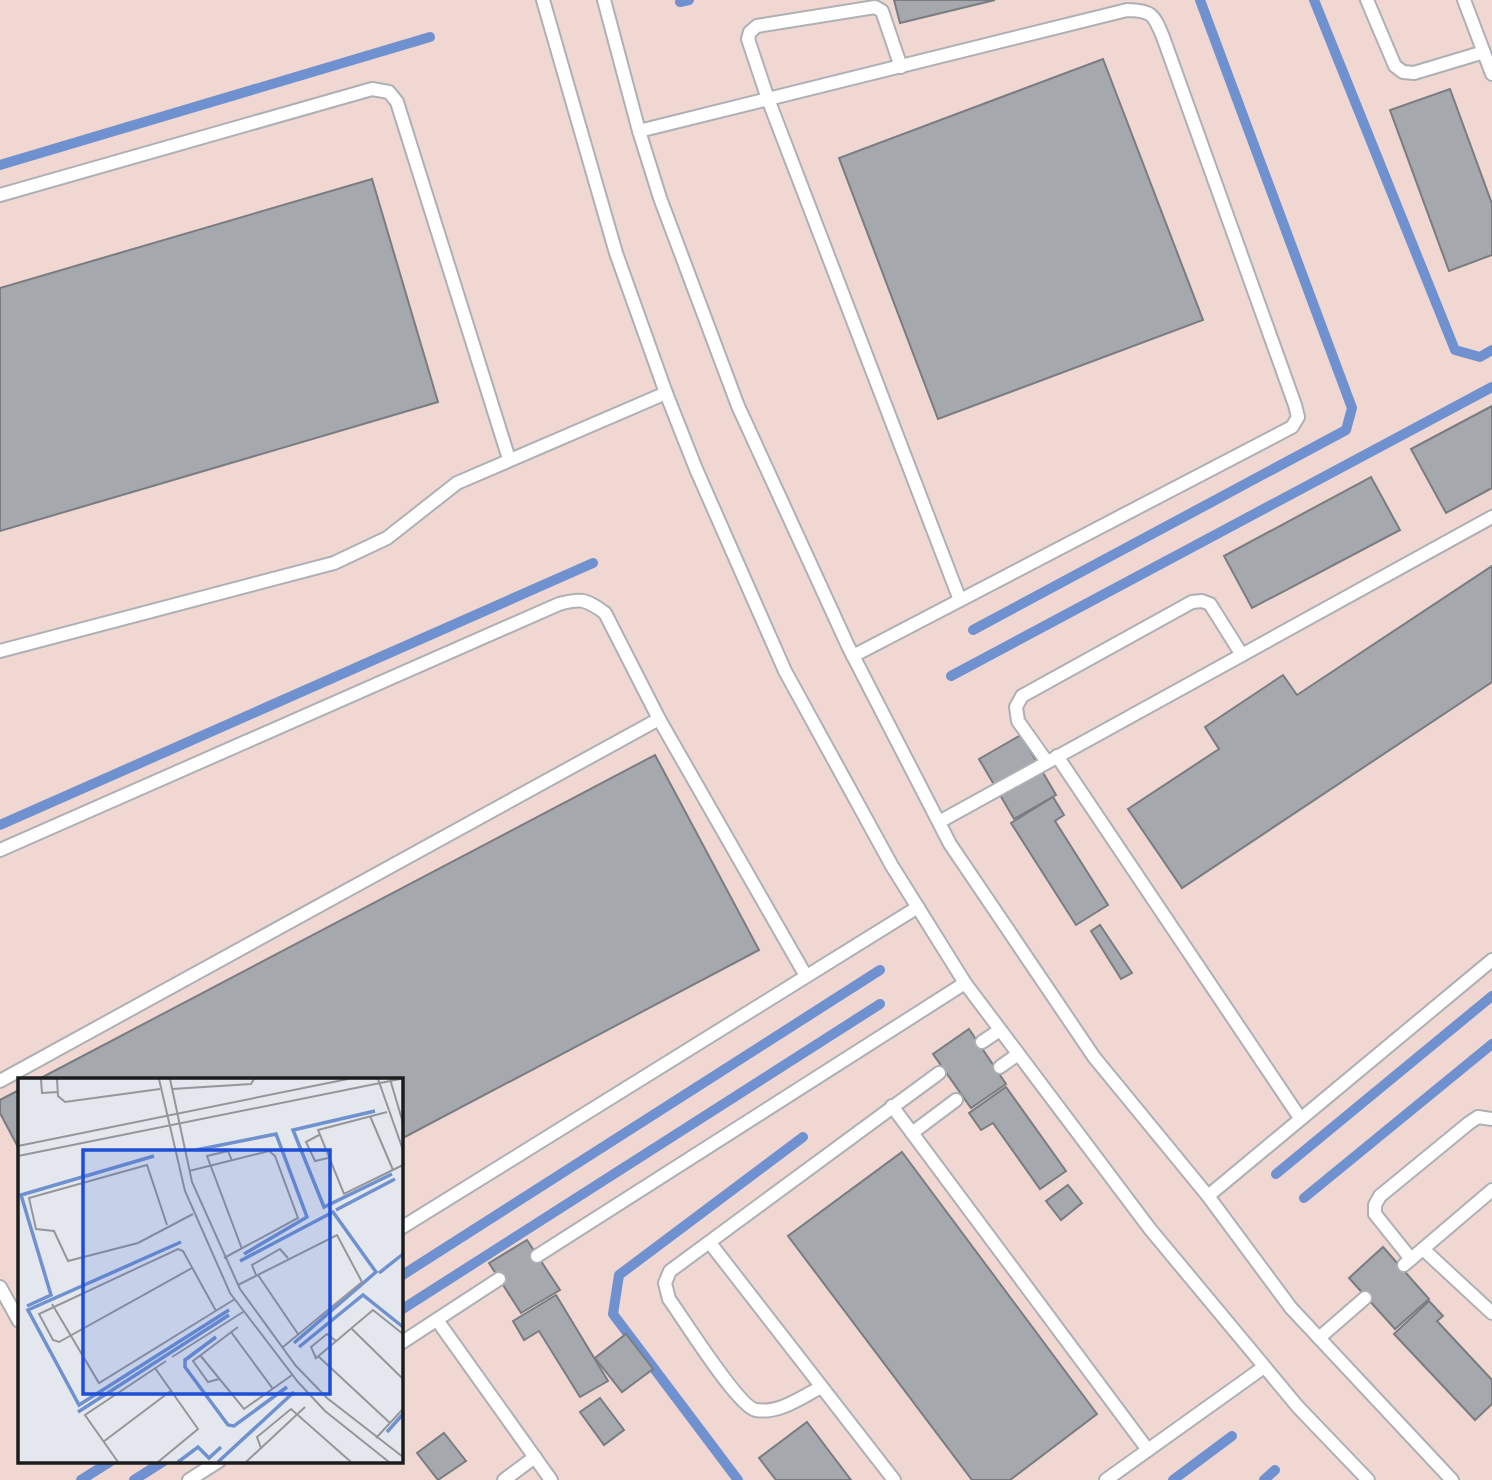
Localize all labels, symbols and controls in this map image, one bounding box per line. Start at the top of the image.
inset map [18,1078,402,1462]

